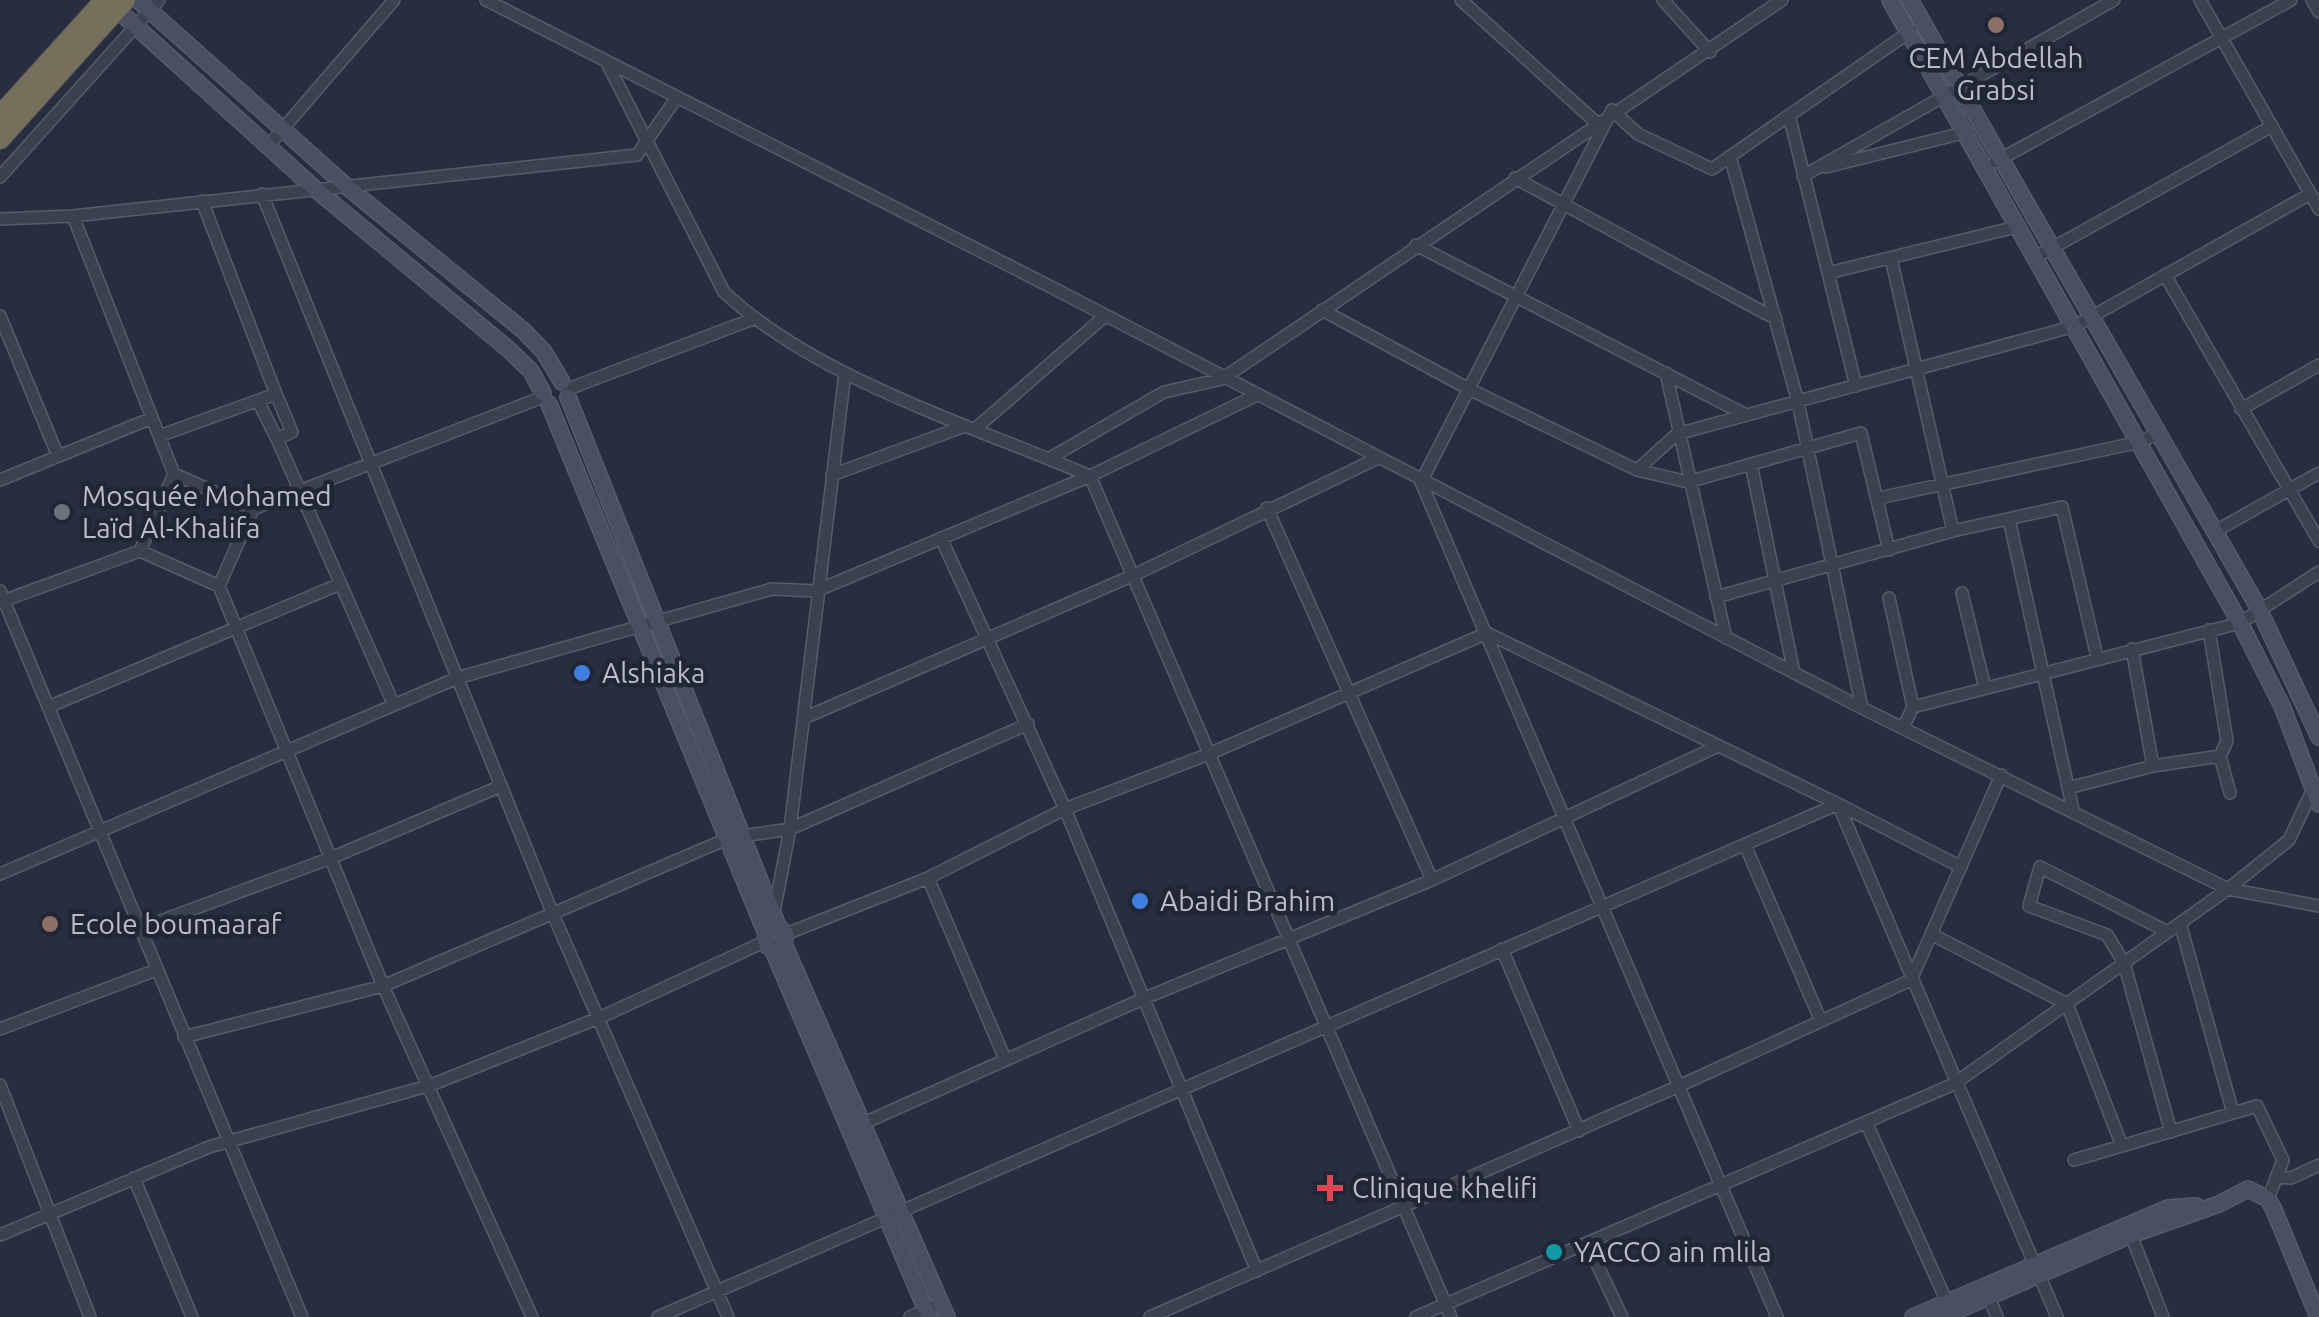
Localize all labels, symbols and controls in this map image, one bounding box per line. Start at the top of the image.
marker: CEM Abdellah Grabsi [1985,14,2007,36]
place label: CEM Abdellah Grabsi [1908,42,2084,105]
place label: Mosquée Mohamed Laïd Al-Khalifa [82,480,332,543]
marker: Mosquée Mohamed Laïd Al-Khalifa [51,501,73,523]
place label: Alshiaka [602,657,705,688]
marker: Alshiaka [571,662,593,684]
place label: Abaidi Brahim [1160,885,1335,916]
marker: Abaidi Brahim [1129,890,1151,912]
place label: Ecole boumaaraf [70,908,282,939]
marker: Ecole boumaaraf [39,913,61,935]
place label: Clinique khelifi [1352,1172,1538,1203]
marker: Clinique khelifi [1317,1175,1343,1201]
place label: YACCO ain mlila [1574,1236,1772,1267]
marker: YACCO ain mlila [1543,1241,1565,1263]

